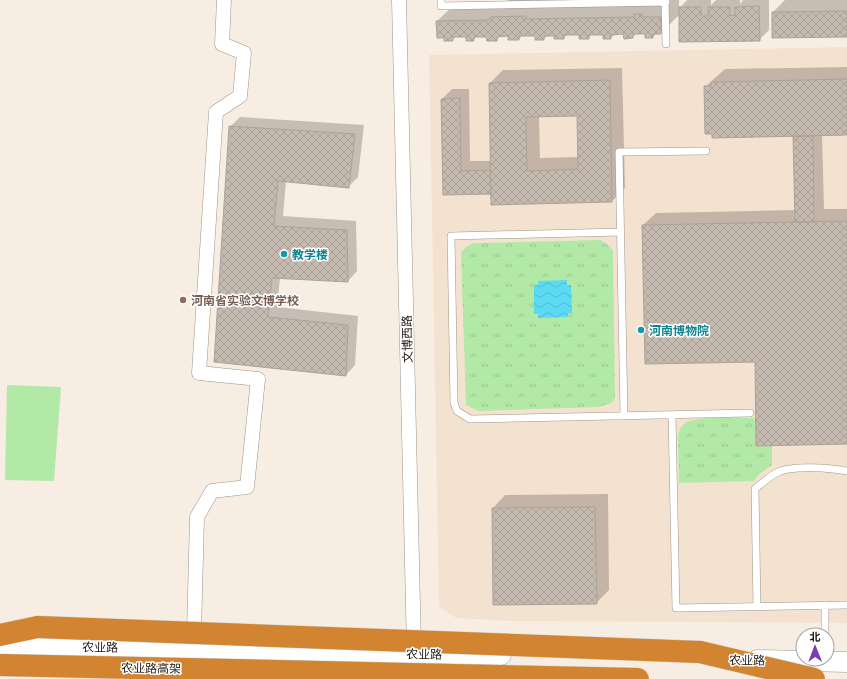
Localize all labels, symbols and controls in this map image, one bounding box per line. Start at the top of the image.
place label: 教学楼 [292,246,328,263]
marker: 教学楼 [279,249,289,259]
place label: 河南省实验文博学校 [191,292,299,309]
marker: 河南省实验文博学校 [178,295,188,305]
street label: 文博西路 [398,315,416,363]
place label: 河南博物院 [649,322,709,339]
marker: 河南博物院 [636,325,646,335]
north arrow [795,627,835,667]
text: 北 [809,629,820,644]
street label: 农业路 [82,638,118,656]
street label: 农业路 [406,645,442,663]
street label: 农业路 [729,651,765,669]
street label: 农业路高架 [121,659,181,677]

